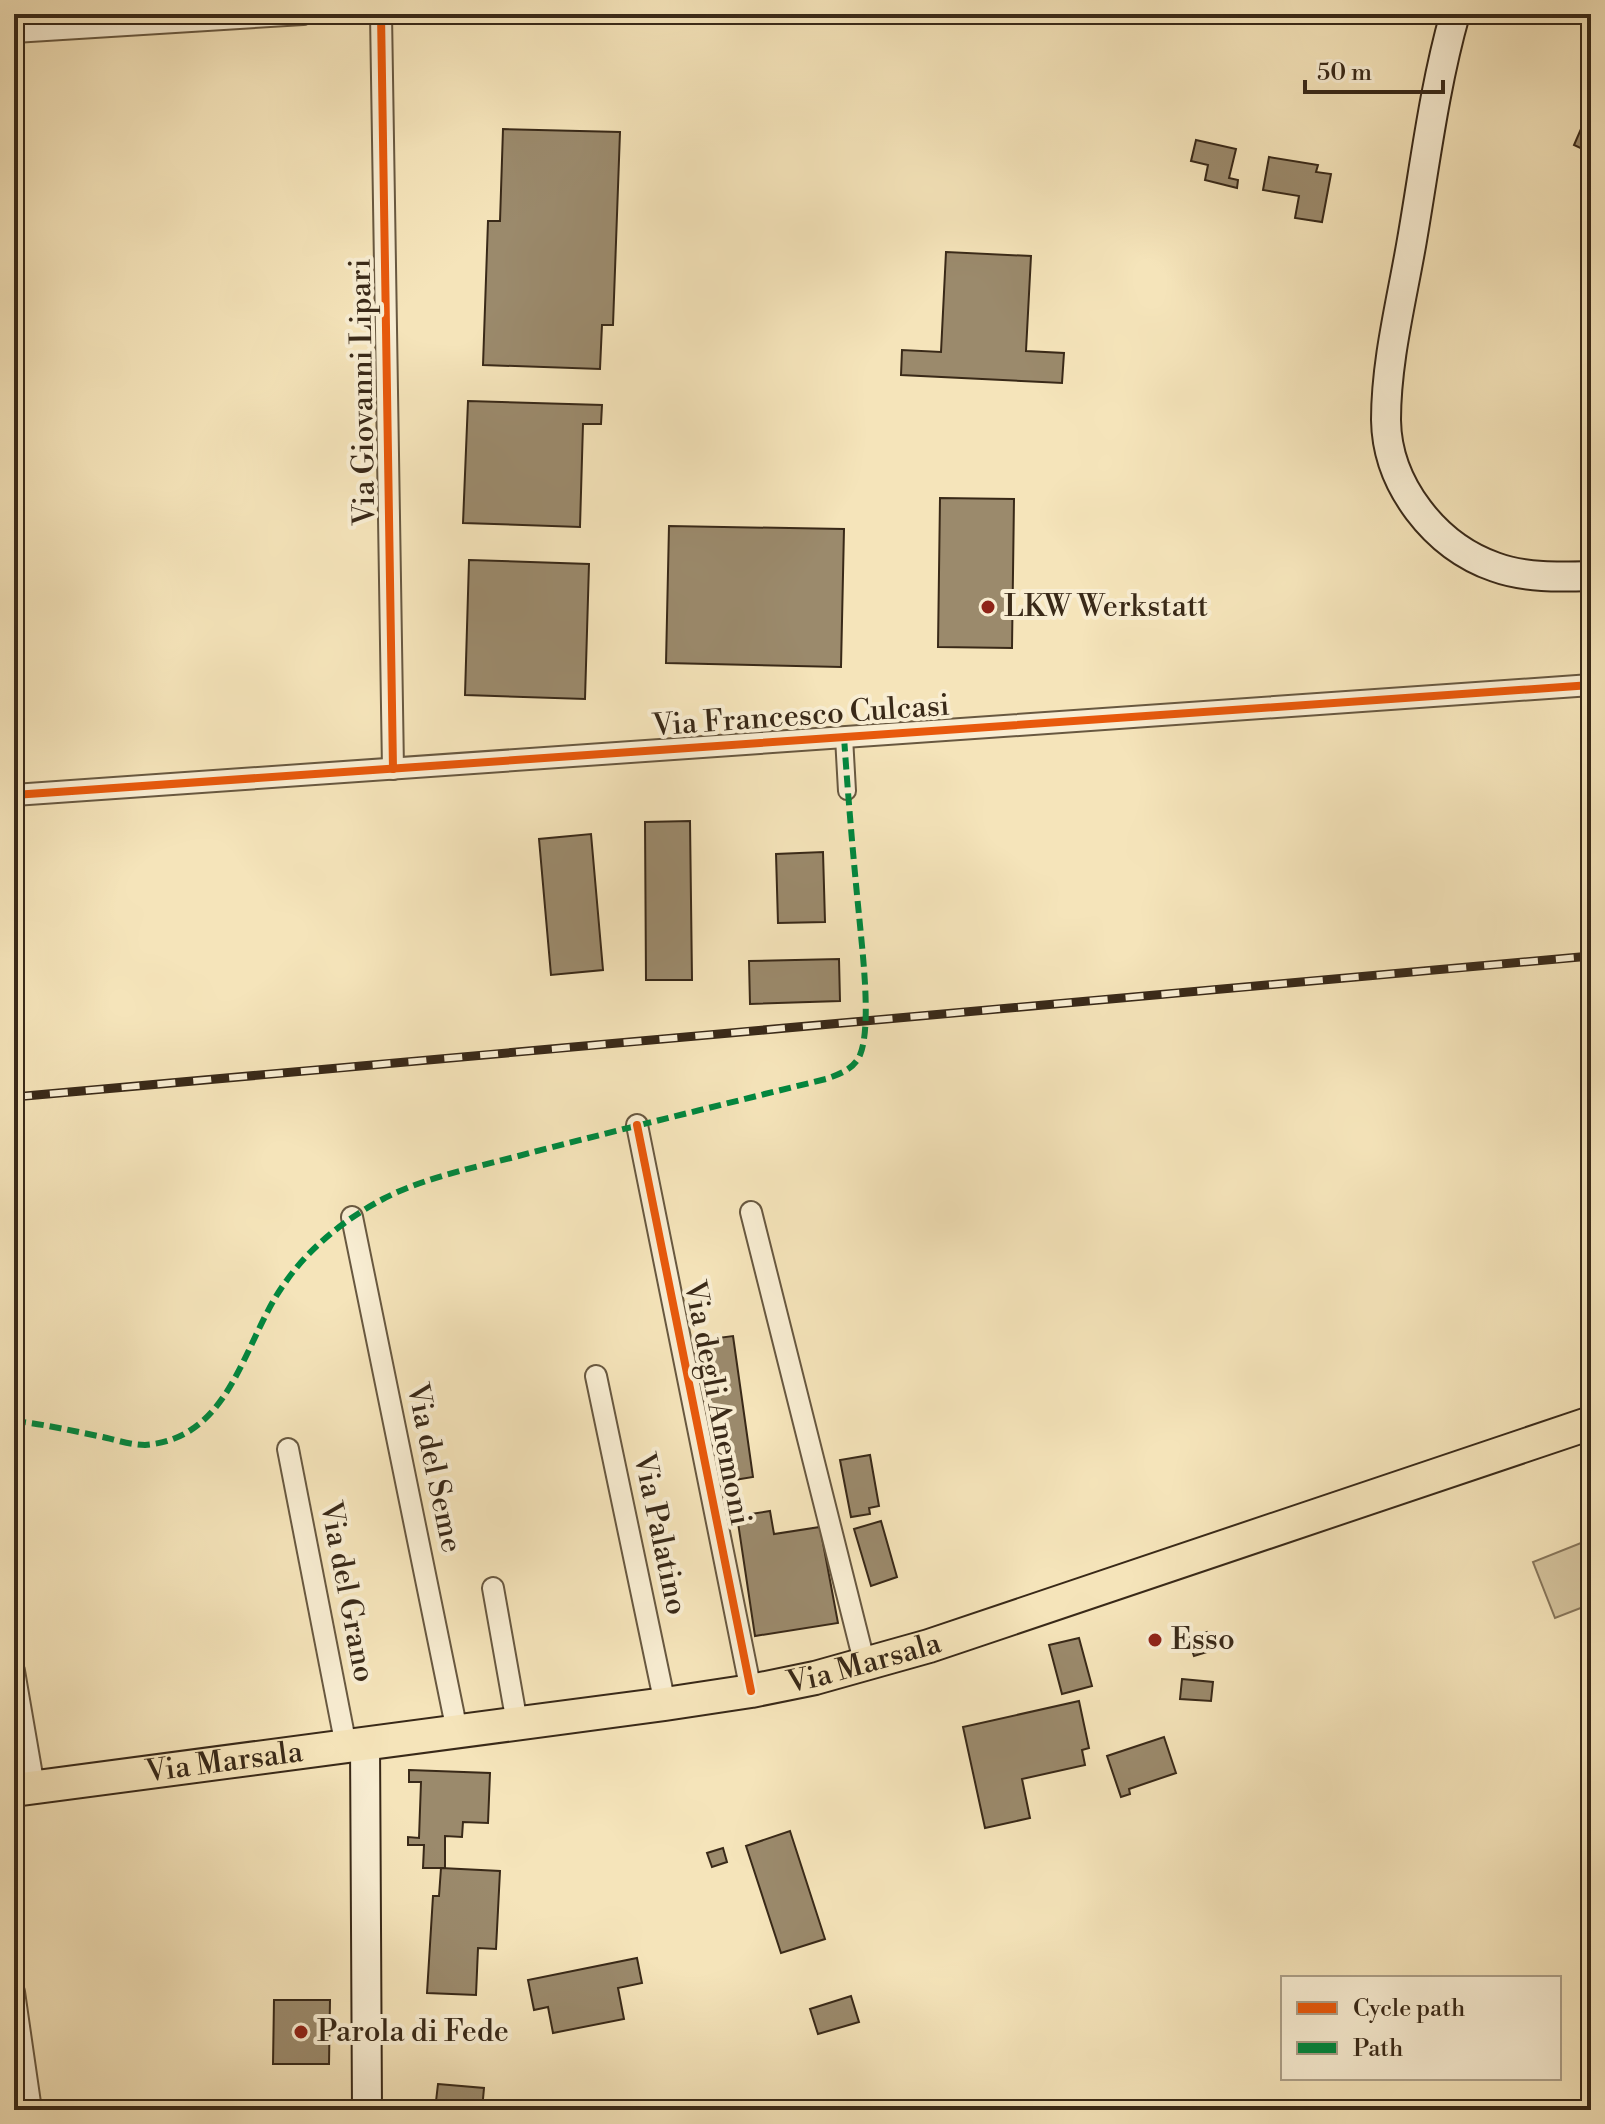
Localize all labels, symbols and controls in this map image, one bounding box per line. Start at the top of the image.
scale bar [1305,44,1443,94]
text: 50 m [1317,58,1372,88]
street label: Via Giovanni Lipari [342,258,384,527]
place label: LKW Werkstatt [1004,588,1209,626]
marker: LKW Werkstatt [979,598,997,616]
street label: Via Francesco Culcasi [650,687,951,745]
street label: Via degli Anemoni [674,1277,759,1529]
street label: Via del Seme [397,1379,470,1556]
street label: Via Palatino [624,1449,696,1618]
street label: Via del Grano [311,1498,383,1686]
place label: Esso [1171,1621,1235,1659]
street label: Via Marsala [783,1624,947,1702]
marker: Esso [1146,1631,1164,1649]
street label: Via Marsala [142,1733,306,1792]
legend [1281,1976,1561,2080]
text: Cycle path [1353,1994,1465,2024]
place label: Parola di Fede [317,2013,509,2051]
marker: Parola di Fede [292,2023,310,2041]
text: Path [1353,2034,1403,2064]

